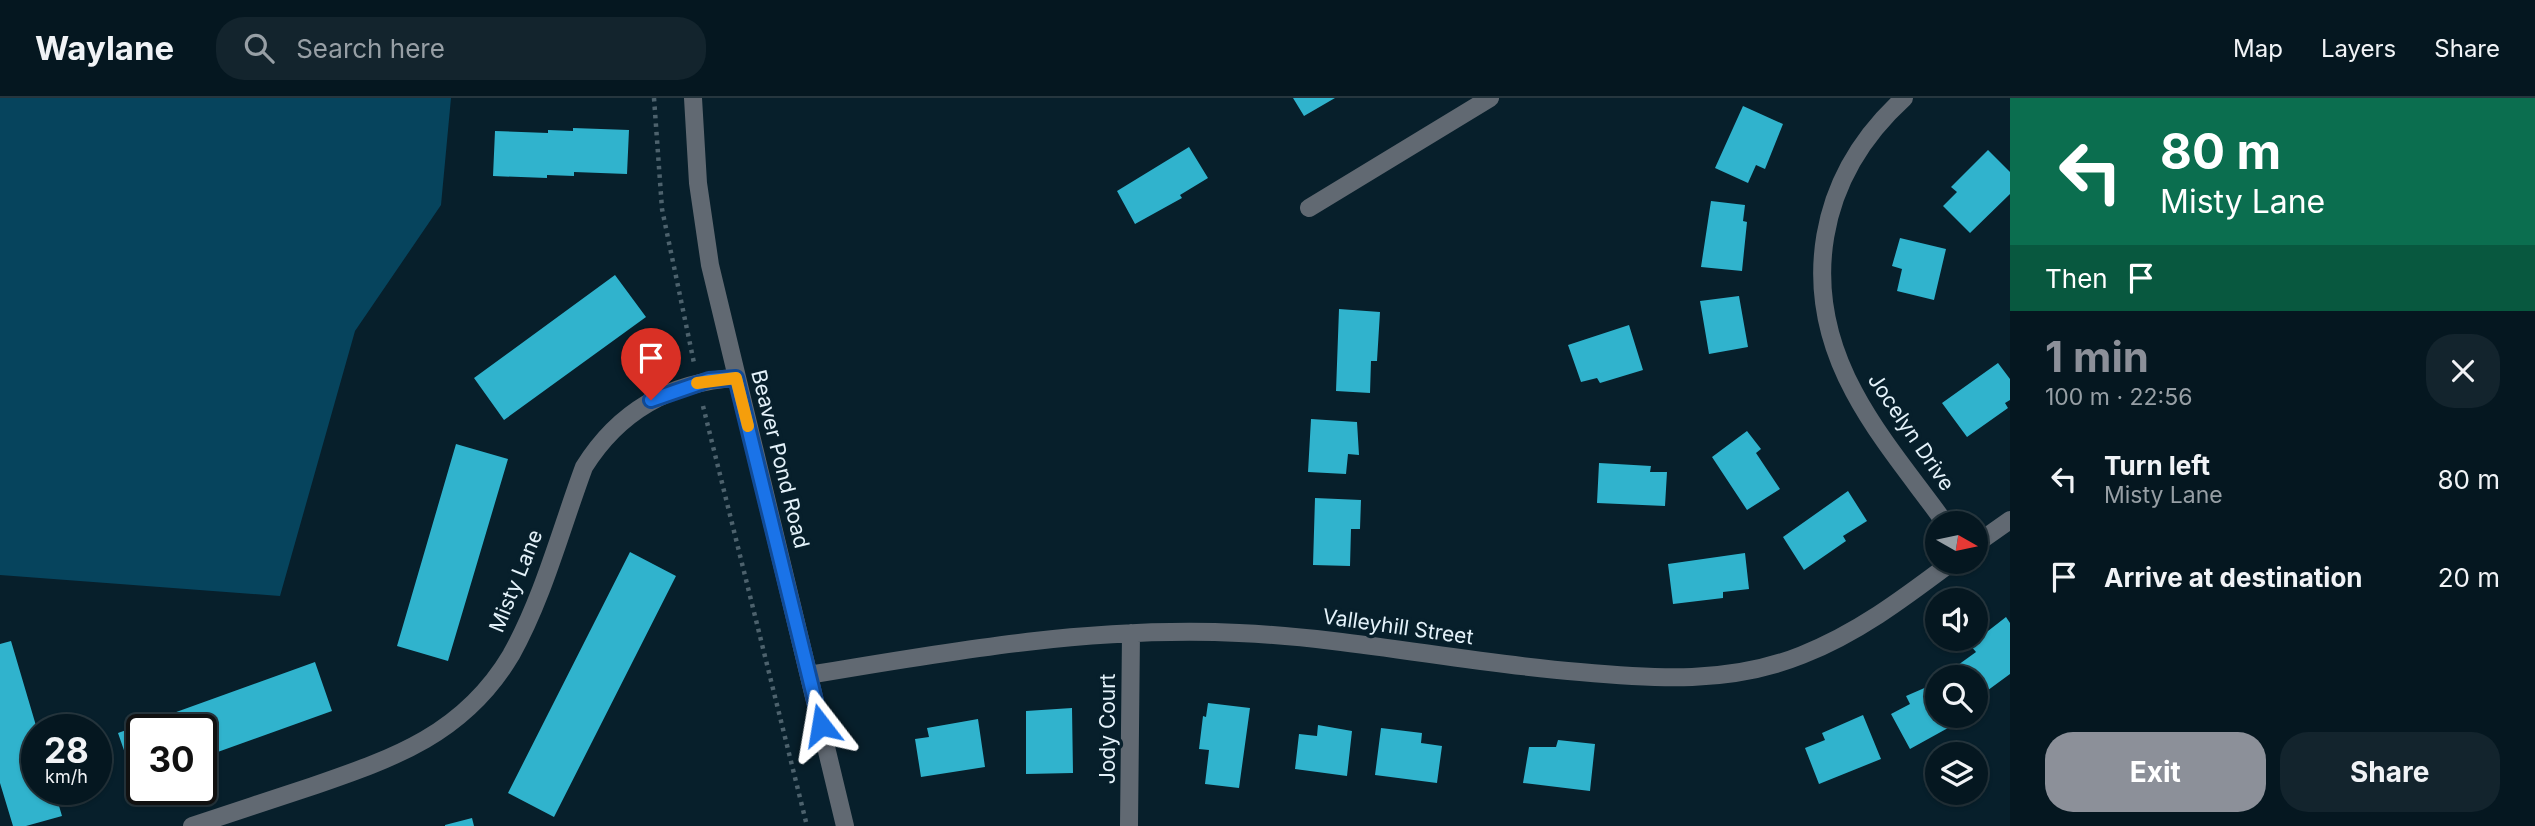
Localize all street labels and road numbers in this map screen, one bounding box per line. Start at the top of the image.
street label: Beaver Pond Road [746,367,815,551]
street label: Jocelyn Drive [1863,368,1960,495]
street label: Misty Lane [484,526,547,636]
street label: Valleyhill Street [1321,604,1475,649]
street label: Jody Court [1095,674,1120,784]

